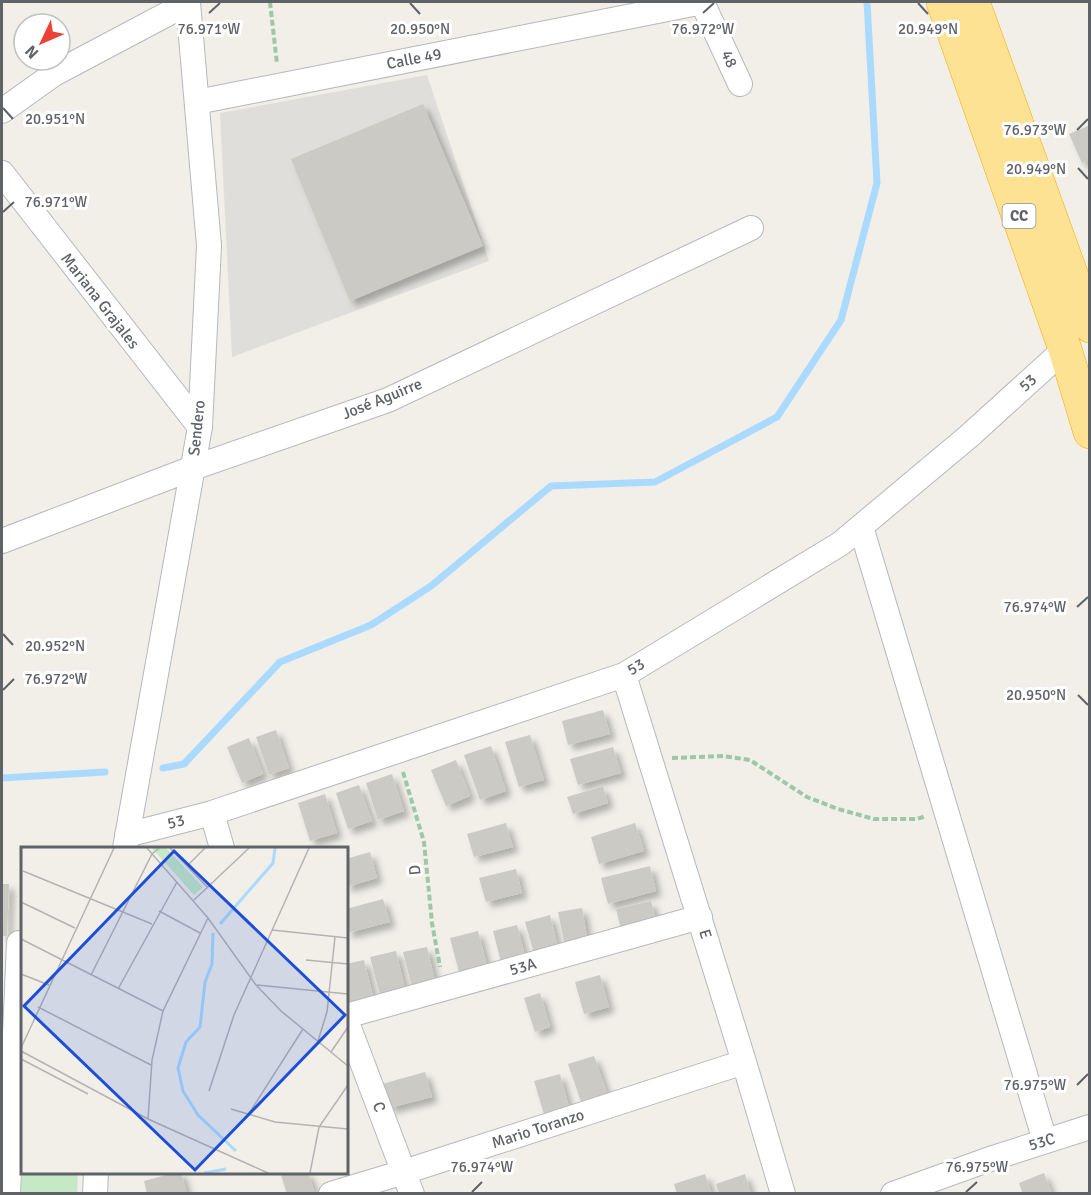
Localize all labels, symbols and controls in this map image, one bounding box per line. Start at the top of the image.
north arrow [12,12,72,72]
text: 76.971°W [178,20,241,38]
text: 20.950°N [390,20,450,38]
text: 76.972°W [672,20,735,38]
text: 20.949°N [898,20,958,38]
text: N [21,41,43,63]
street label: Calle 49 [385,44,443,74]
street label: 48 [716,47,742,71]
text: 20.951°N [25,110,85,128]
text: 76.973°W [1004,121,1067,139]
text: 20.949°N [1006,160,1066,178]
text: 76.971°W [25,193,88,211]
road number: CC [1002,204,1036,228]
street label: Mariana Grajales [56,249,144,353]
street label: 53 [1015,370,1041,396]
street label: José Aguirre [339,374,425,424]
street label: Sendero [184,399,210,457]
text: 76.974°W [1004,598,1067,616]
text: 20.952°N [25,637,85,655]
street label: 53 [624,654,648,680]
text: 76.972°W [25,670,88,688]
text: 20.950°N [1006,686,1066,704]
street label: 53 [165,810,187,834]
inset map [21,847,348,1174]
street label: D [405,864,425,876]
street label: E [694,927,716,941]
street label: 53A [507,954,539,980]
text: 76.975°W [1004,1076,1067,1094]
street label: C [368,1099,390,1115]
street label: Mario Toranzo [489,1105,587,1153]
street label: 53C [1026,1128,1058,1156]
text: 76.974°W [451,1158,514,1176]
text: 76.975°W [946,1158,1009,1176]

